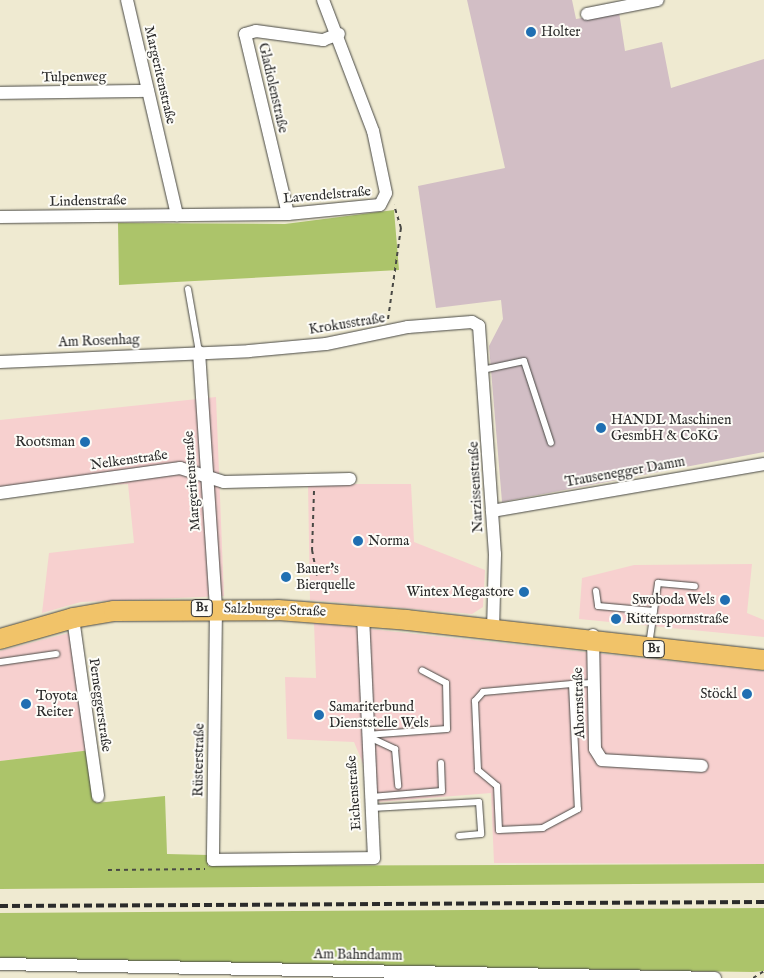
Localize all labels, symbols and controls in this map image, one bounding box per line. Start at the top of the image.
street label: Margeritenstraße [141,24,179,126]
place label: Holter [541,24,580,40]
marker: Holter [525,26,537,38]
street label: Gladiolenstraße [254,41,292,135]
street label: Tulpenweg [42,68,106,86]
street label: Lavendelstraße [282,183,372,207]
street label: Lindenstraße [49,192,127,210]
street label: Krokusstraße [308,310,386,338]
street label: Am Rosenhag [58,331,140,351]
place label: HANDL Maschinen GesmbH & CoKG [611,412,731,444]
marker: HANDL Maschinen GesmbH & CoKG [595,422,607,434]
street label: Margeritenstraße [180,430,204,532]
place label: Rootsman [15,434,75,450]
marker: Rootsman [79,436,91,448]
street label: Narzissenstraße [465,441,487,533]
street label: Nelkenstraße [89,446,169,474]
street label: Trausenegger Damm [564,453,686,491]
place label: Norma [368,533,409,549]
marker: Norma [352,535,364,547]
place label: Bauer's Bierquelle [296,561,355,594]
marker: Bauer's Bierquelle [280,571,292,583]
place label: Wintex Megastore [407,584,514,600]
marker: Wintex Megastore [518,586,530,598]
place label: Swoboda Wels [632,592,715,608]
marker: Swoboda Wels [719,594,731,606]
road number: B1 [191,598,213,618]
street label: Salzburger Straße [224,600,326,620]
place label: Ritterspornstraße [626,611,729,627]
marker: Ritterspornstraße [610,613,622,625]
road number: B1 [643,640,665,659]
street label: Perneggerstraße [85,657,115,753]
street label: Ahornstraße [569,667,589,739]
place label: Stöckl [700,686,737,702]
place label: Toyota Reiter [36,688,77,720]
marker: Stöckl [741,688,753,700]
marker: Toyota Reiter [20,698,32,710]
place label: Samariterbund Dienststelle Wels [329,699,429,732]
marker: Samariterbund Dienststelle Wels [313,709,325,721]
street label: Rüsterstraße [190,723,208,797]
street label: Eichenstraße [343,755,365,831]
street label: Am Bahndamm [314,946,402,964]

